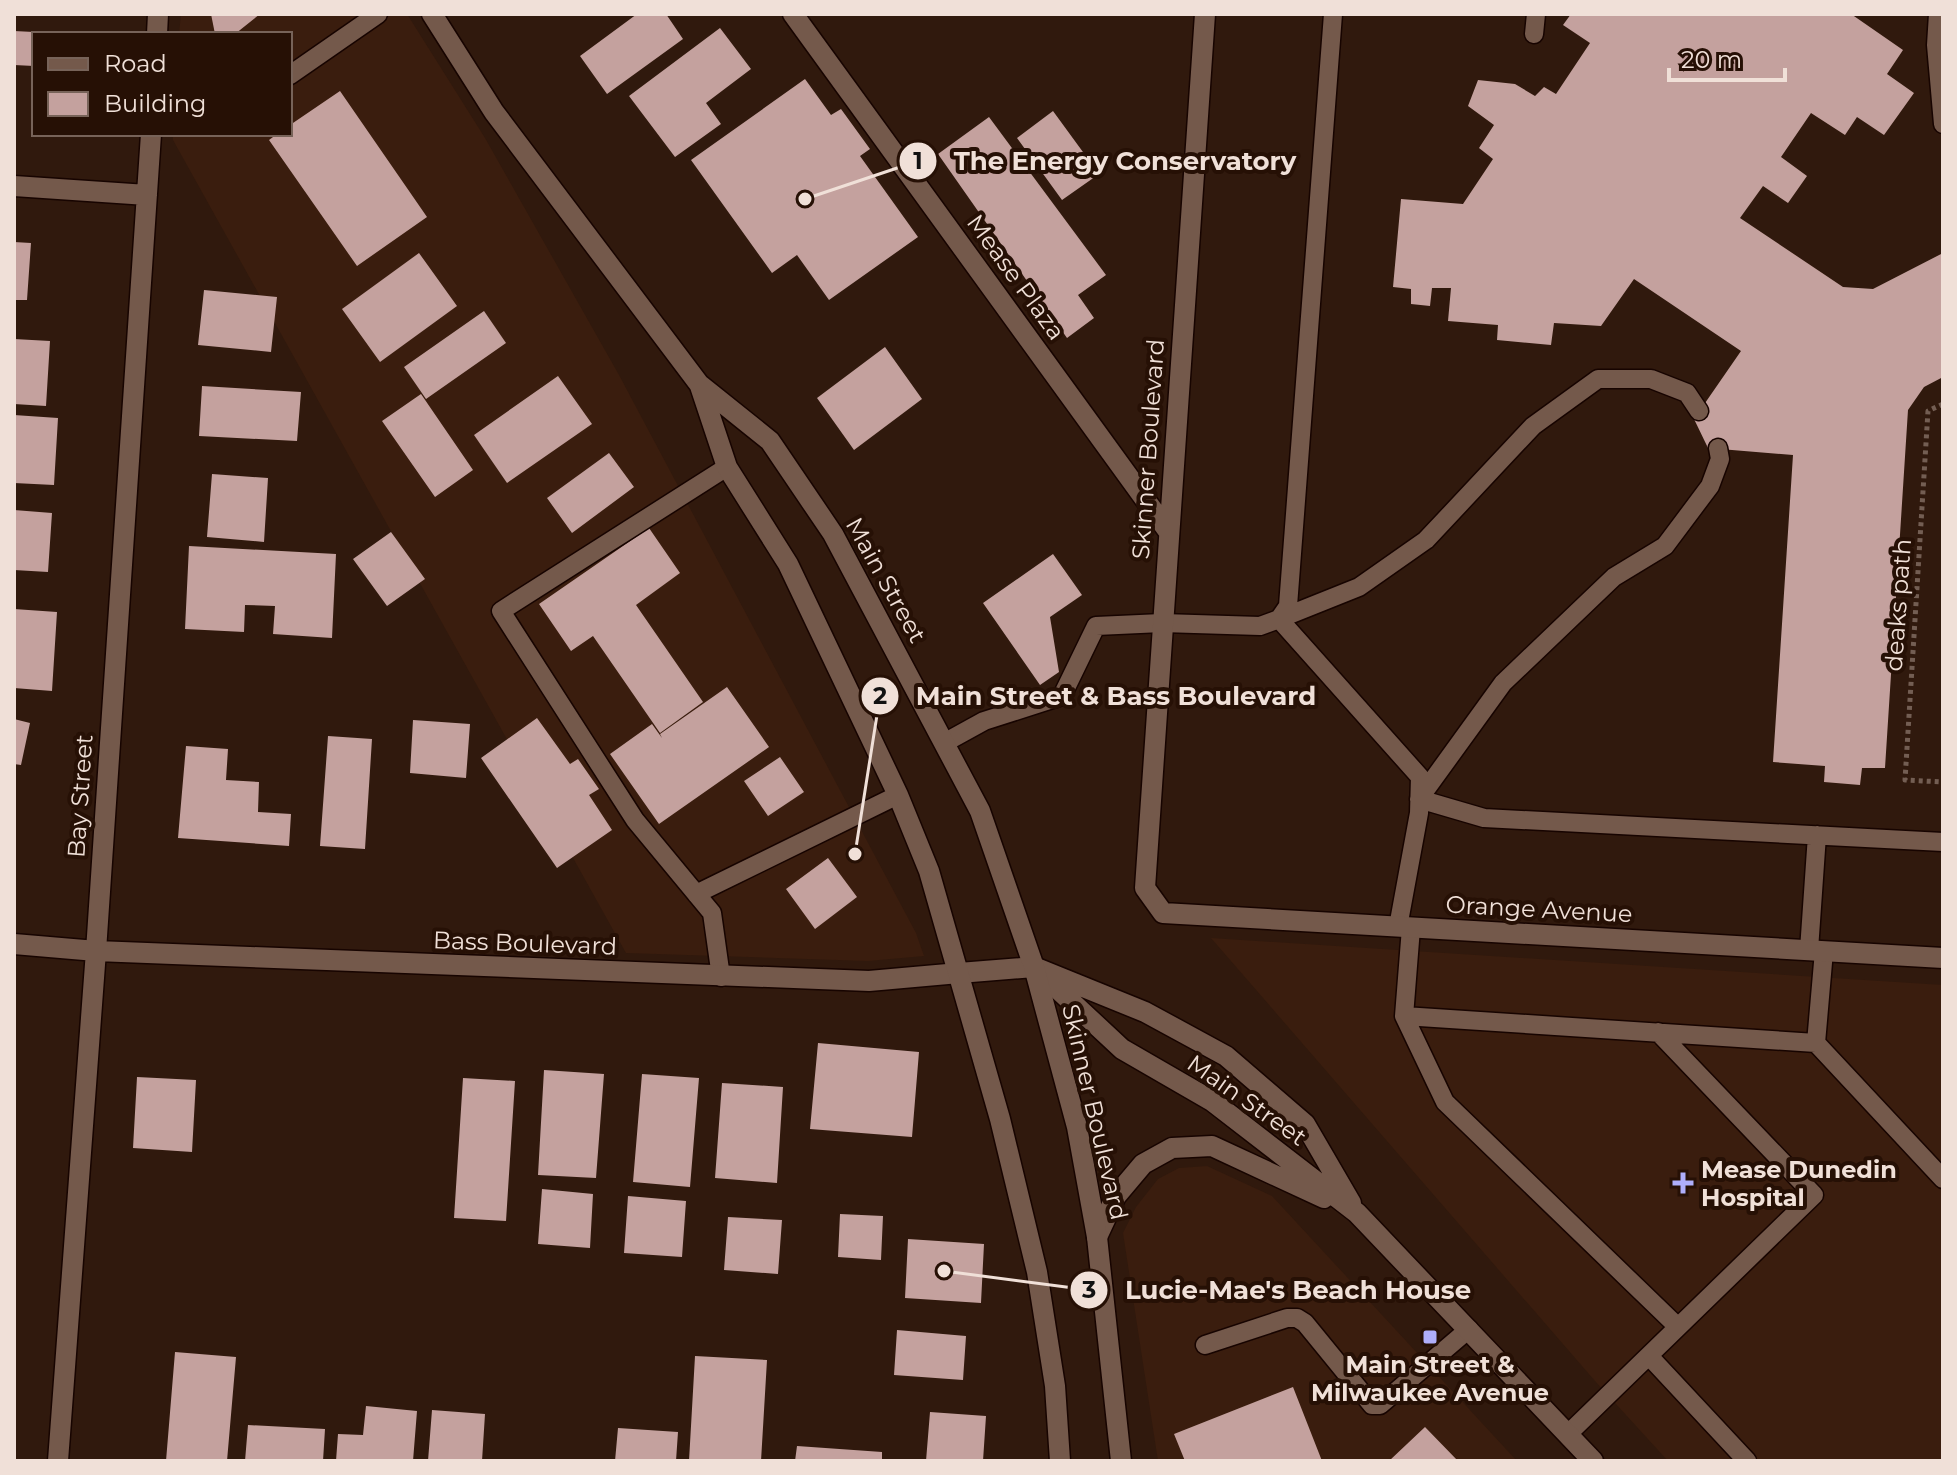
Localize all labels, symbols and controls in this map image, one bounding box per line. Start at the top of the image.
legend [32,32,292,136]
scale bar [1669,32,1785,82]
text: 20 m [1681,45,1742,74]
text: Road [104,49,167,78]
text: Building [104,89,207,118]
callout: The Energy Conservatory [898,136,1313,186]
text: The Energy Conservatory [954,145,1297,177]
text: 1 [913,146,923,175]
street label: Mease Plaza [961,209,1071,345]
street label: Skinner Boulevard [1126,338,1170,560]
street label: Main Street [840,512,932,648]
street label: deaks path [1879,538,1917,672]
callout: Main Street & Bass Boulevard [860,671,1332,721]
text: Main Street & Bass Boulevard [916,680,1316,712]
text: 2 [873,681,887,710]
street label: Bay Street [61,733,99,859]
street label: Orange Avenue [1445,890,1633,928]
street label: Bass Boulevard [432,925,618,961]
street label: Skinner Boulevard [1056,1001,1134,1223]
street label: Main Street [1182,1048,1312,1152]
place label: Mease Dunedin Hospital [1701,1155,1897,1212]
marker: Mease Dunedin Hospital [1672,1172,1694,1194]
callout: Lucie-Mae's Beach House [1069,1265,1487,1315]
text: Lucie-Mae's Beach House [1125,1274,1471,1306]
text: 3 [1081,1275,1096,1304]
marker: Main Street & Milwaukee Avenue [1421,1328,1439,1346]
place label: Main Street & Milwaukee Avenue [1311,1350,1549,1407]

